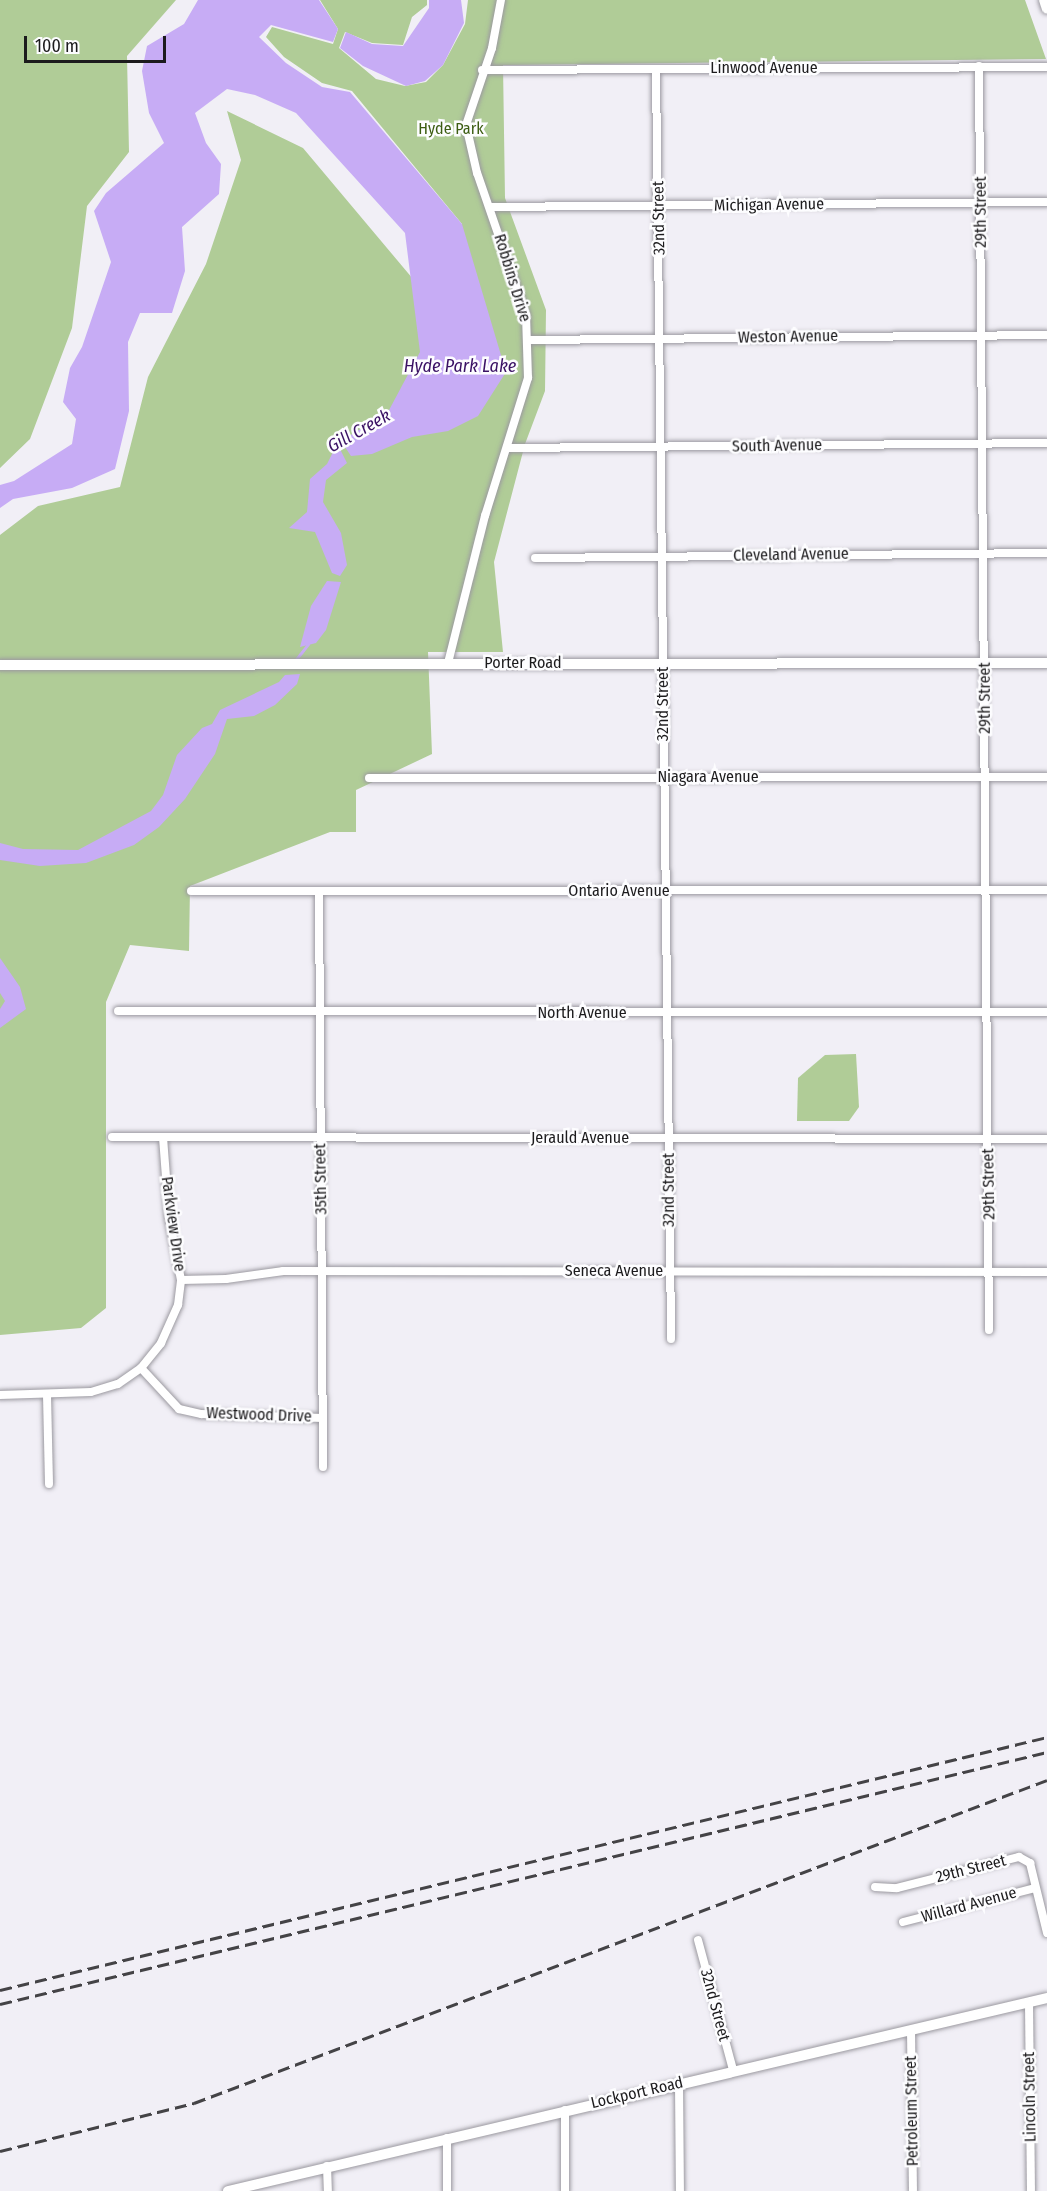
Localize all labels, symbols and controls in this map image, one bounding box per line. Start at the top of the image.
scale bar [27,24,170,62]
text: 100 m [35,35,79,57]
street label: Linwood Avenue [710,58,818,78]
park label: Hyde Park [418,119,484,139]
street label: 29th Street [971,176,991,248]
street label: 32nd Street [649,181,669,255]
street label: Michigan Avenue [714,194,824,216]
street label: Robbins Drive [490,232,534,324]
street label: Weston Avenue [738,327,838,347]
water label: Hyde Park Lake [404,355,516,377]
water label: Gill Creek [324,405,394,457]
street label: South Avenue [732,436,822,456]
street label: Cleveland Avenue [733,544,849,566]
street label: Porter Road [484,653,562,673]
street label: 29th Street [975,662,995,734]
street label: 32nd Street [653,667,673,741]
street label: Niagara Avenue [657,767,759,787]
street label: Ontario Avenue [568,881,670,901]
street label: North Avenue [537,1003,627,1023]
street label: Jerauld Avenue [531,1128,629,1148]
street label: 35th Street [311,1143,331,1215]
street label: 29th Street [979,1148,999,1220]
street label: 32nd Street [659,1153,679,1227]
street label: Parkview Drive [157,1175,189,1273]
street label: Seneca Avenue [565,1261,663,1281]
street label: Westwood Drive [206,1404,312,1426]
street label: 29th Street [934,1851,1008,1887]
street label: Willard Avenue [919,1883,1019,1927]
street label: 32nd Street [696,1967,734,2043]
street label: Lincoln Street [1020,2052,1040,2142]
street label: Petroleum Street [901,2056,923,2166]
street label: Lockport Road [589,2073,685,2113]

